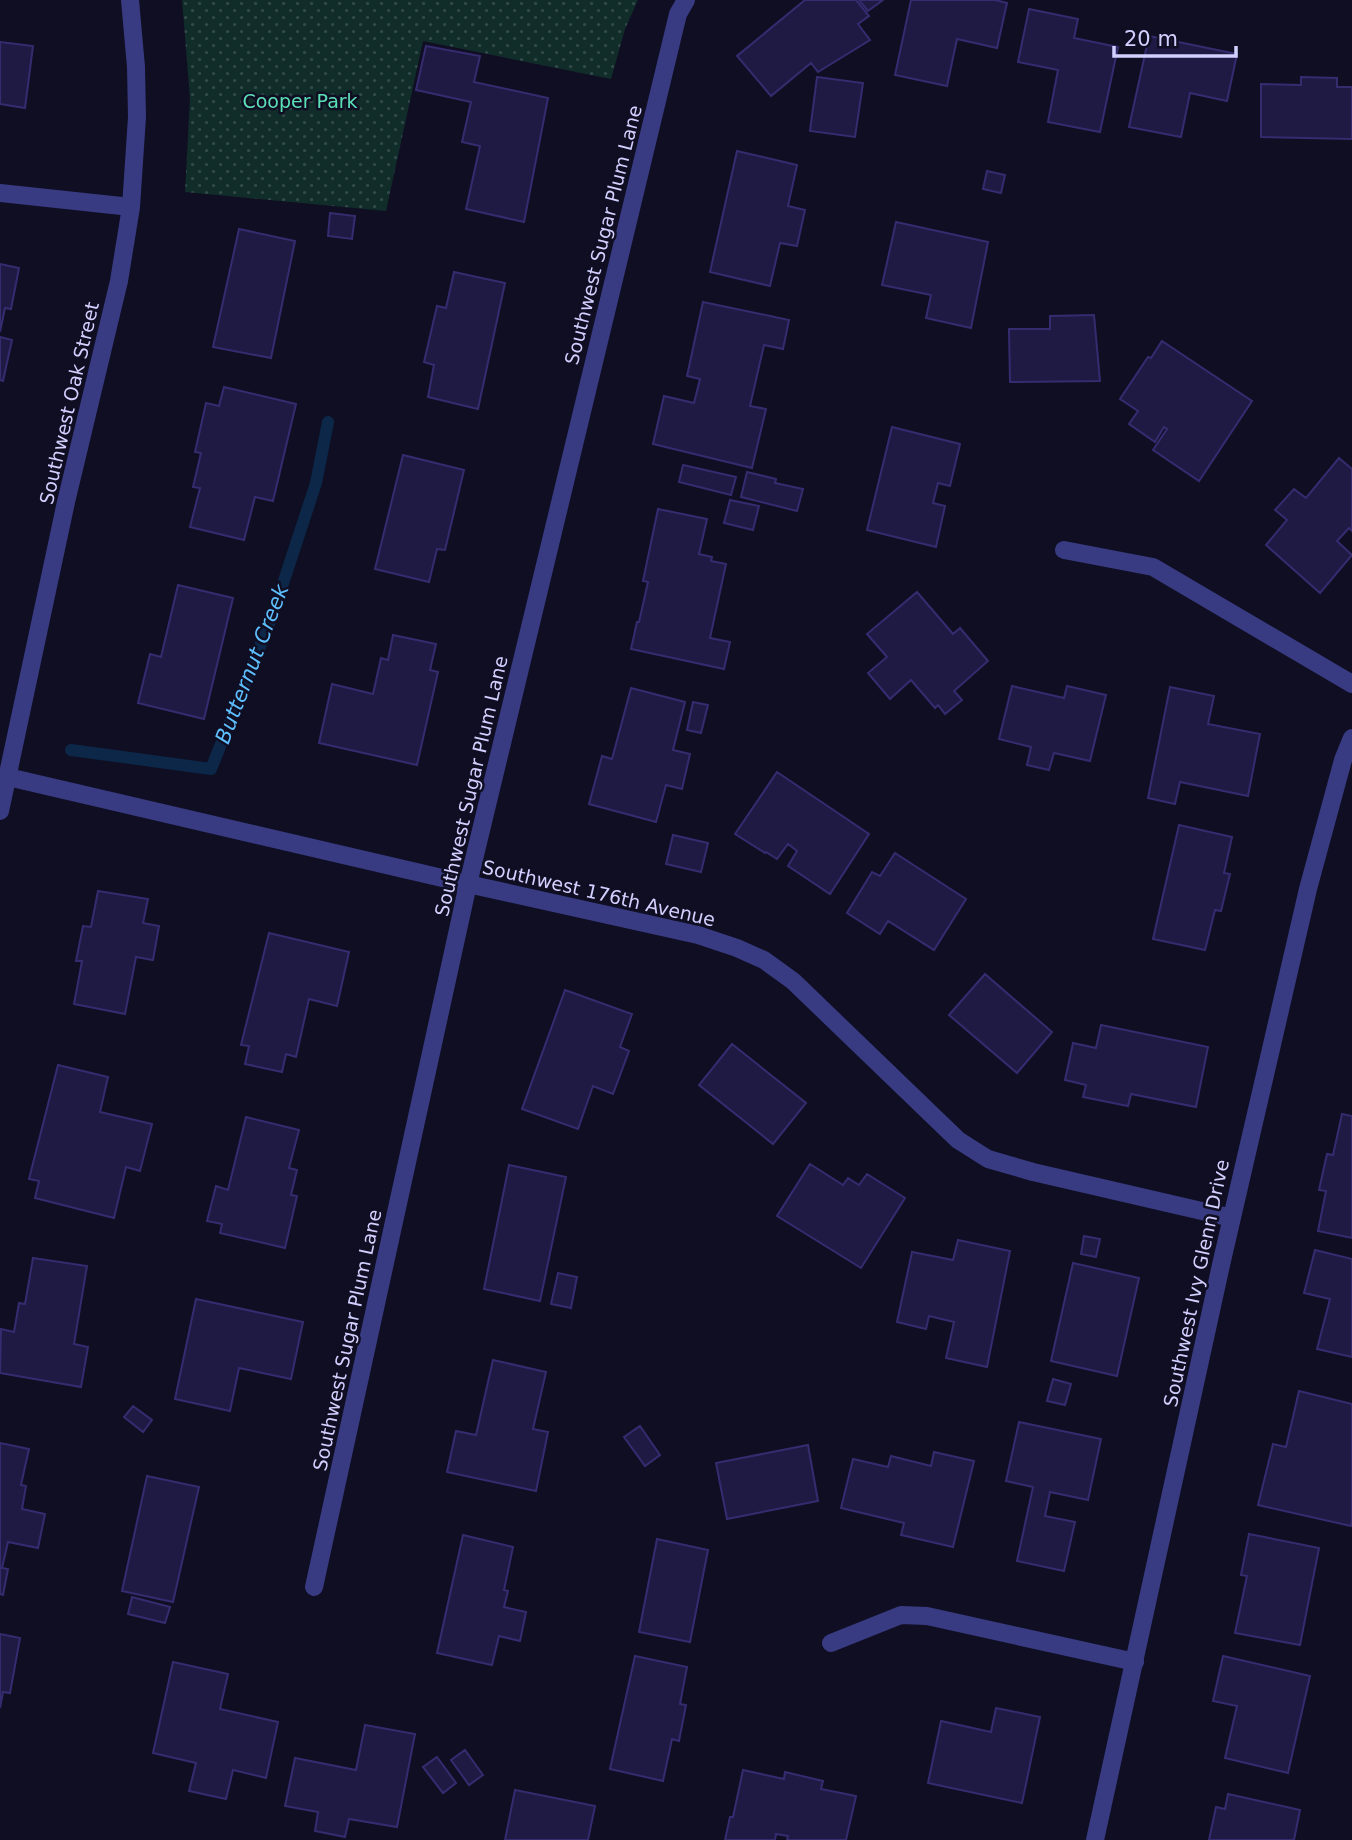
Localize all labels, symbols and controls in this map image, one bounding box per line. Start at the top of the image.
scale bar [1114,14,1236,58]
text: 20 m [1124,27,1178,51]
park label: Cooper Park [242,90,358,112]
street label: Southwest Sugar Plum Lane [560,103,646,367]
street label: Southwest Oak Street [35,300,103,506]
water label: Butternut Creek [211,580,294,747]
street label: Southwest Sugar Plum Lane [430,654,512,918]
street label: Southwest 176th Avenue [480,855,718,931]
street label: Southwest Ivy Glenn Drive [1159,1157,1233,1409]
street label: Southwest Sugar Plum Lane [309,1207,385,1473]

